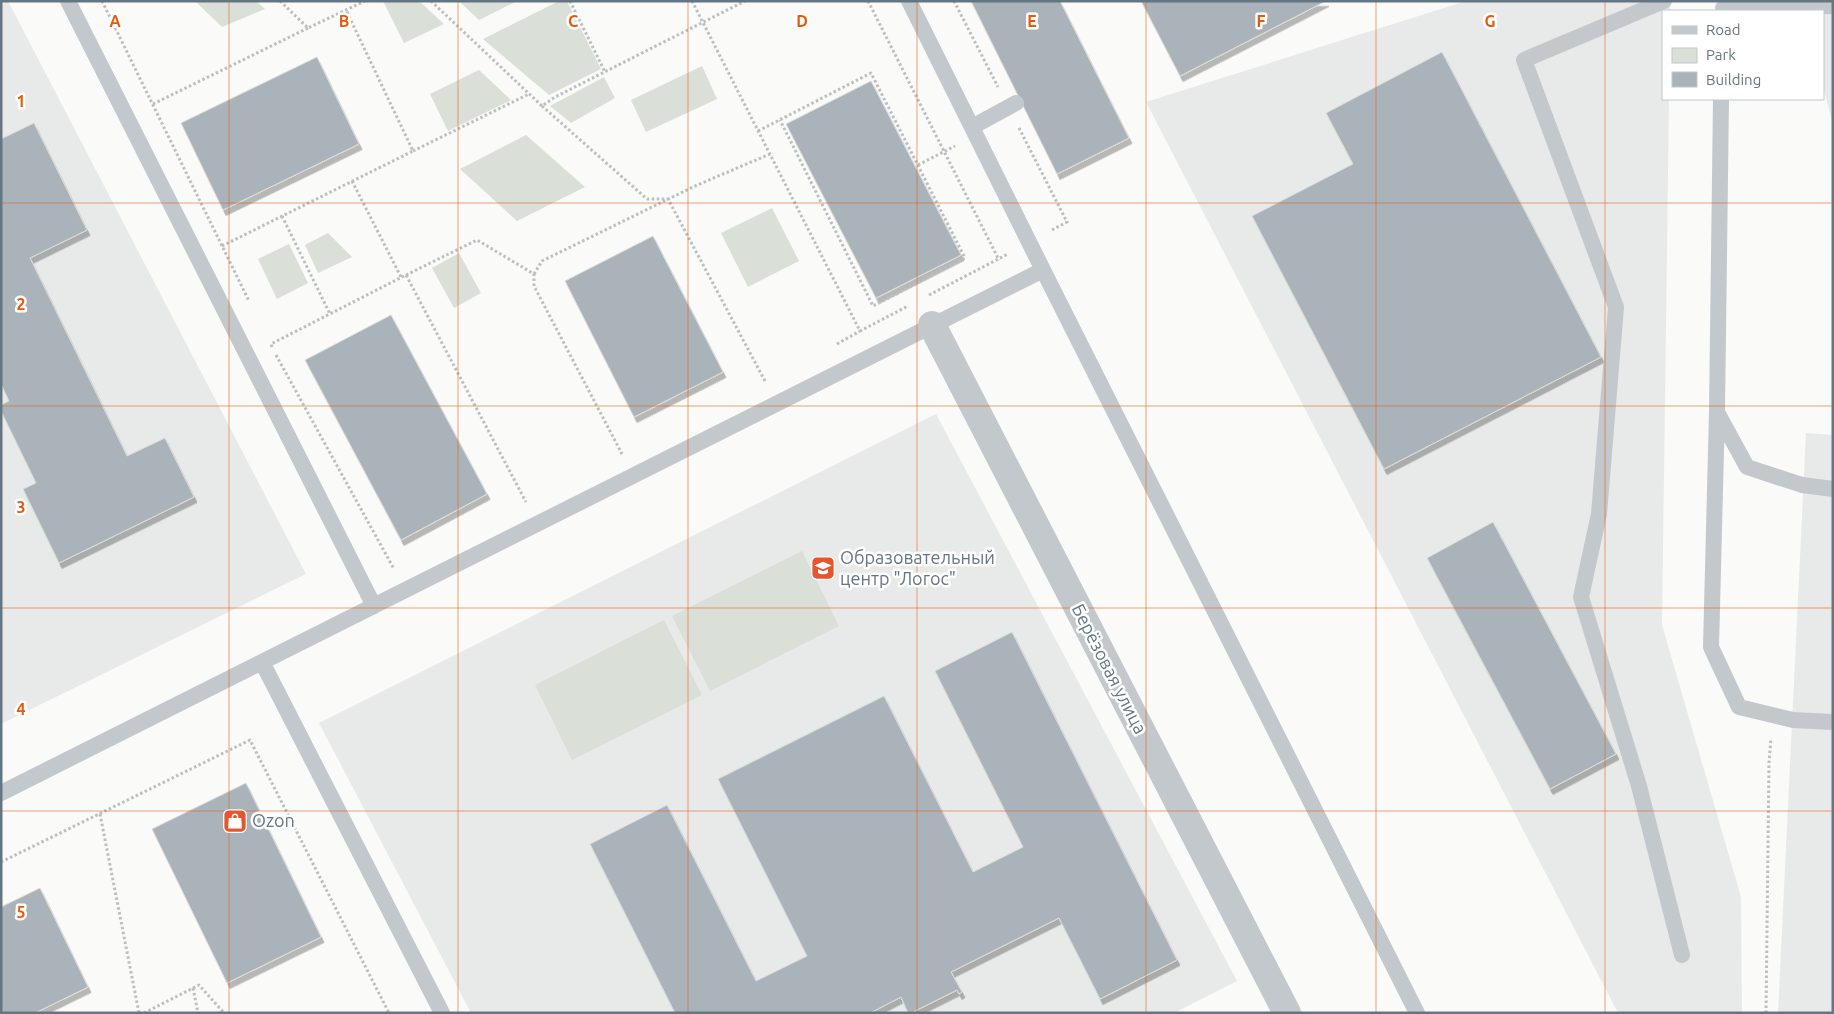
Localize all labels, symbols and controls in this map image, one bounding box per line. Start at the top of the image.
legend [1662,10,1824,100]
text: A [109,12,121,30]
text: B [339,12,349,30]
text: C [568,12,578,30]
text: D [796,12,808,30]
text: E [1027,12,1037,30]
text: F [1257,12,1266,30]
text: G [1484,12,1496,30]
text: Road [1706,21,1741,38]
text: Park [1706,46,1736,63]
text: Building [1706,71,1761,88]
text: 1 [16,92,26,110]
text: 2 [16,295,26,313]
text: 3 [16,498,26,516]
place label: Образовательный центр "Логос" [840,547,995,588]
school or university icon: Образовательный центр "Логос" [810,555,836,581]
street label: Берёзовая улица [1069,600,1151,737]
text: 4 [16,700,26,718]
shop icon: Ozon [222,808,248,834]
place label: Ozon [252,810,295,830]
text: 5 [16,903,26,921]

